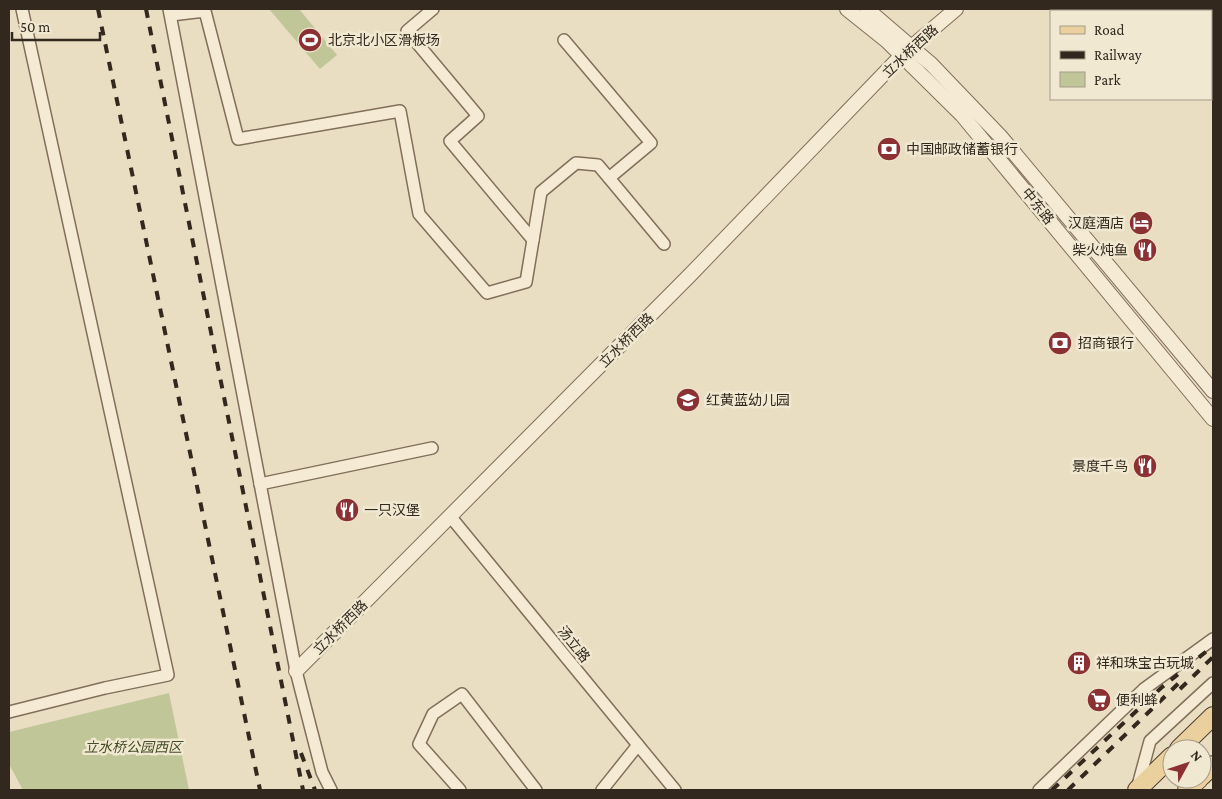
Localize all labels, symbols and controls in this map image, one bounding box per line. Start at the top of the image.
scale bar [12,10,100,42]
legend [1050,10,1212,100]
text: 50 m [20,19,50,35]
street label: 立水桥西路 [879,21,941,81]
text: Road [1094,22,1125,38]
sports icon: 北京北小区滑板场 [297,27,323,53]
place label: 北京北小区滑板场 [328,32,440,48]
text: Railway [1094,47,1142,64]
text: Park [1094,72,1121,88]
bank icon: 中国邮政储蓄银行 [876,136,902,162]
place label: 中国邮政储蓄银行 [906,141,1018,157]
street label: 中东路 [1019,185,1057,227]
hotel icon: 汉庭酒店 [1128,210,1154,236]
place label: 汉庭酒店 [1068,215,1124,231]
restaurant icon: 柴火炖鱼 [1132,237,1158,263]
place label: 柴火炖鱼 [1072,242,1128,258]
street label: 立水桥西路 [596,310,656,370]
bank icon: 招商银行 [1047,330,1073,356]
place label: 招商银行 [1078,335,1134,351]
school or university icon: 红黄蓝幼儿园 [675,387,701,413]
place label: 红黄蓝幼儿园 [706,392,790,408]
restaurant icon: 景度千鸟 [1132,453,1158,479]
place label: 景度千鸟 [1072,458,1128,474]
restaurant icon: 一只汉堡 [334,497,360,523]
place label: 一只汉堡 [364,502,420,518]
street label: 立水桥西路 [310,597,370,657]
street label: 汤立路 [555,623,593,665]
building icon: 祥和珠宝古玩城 [1066,650,1092,676]
place label: 祥和珠宝古玩城 [1096,655,1194,671]
supermarket icon: 便利蜂 [1086,687,1112,713]
place label: 便利蜂 [1116,692,1158,708]
park label: 立水桥公园西区 [84,739,184,755]
north arrow [1162,739,1212,789]
text: N [1188,747,1206,765]

